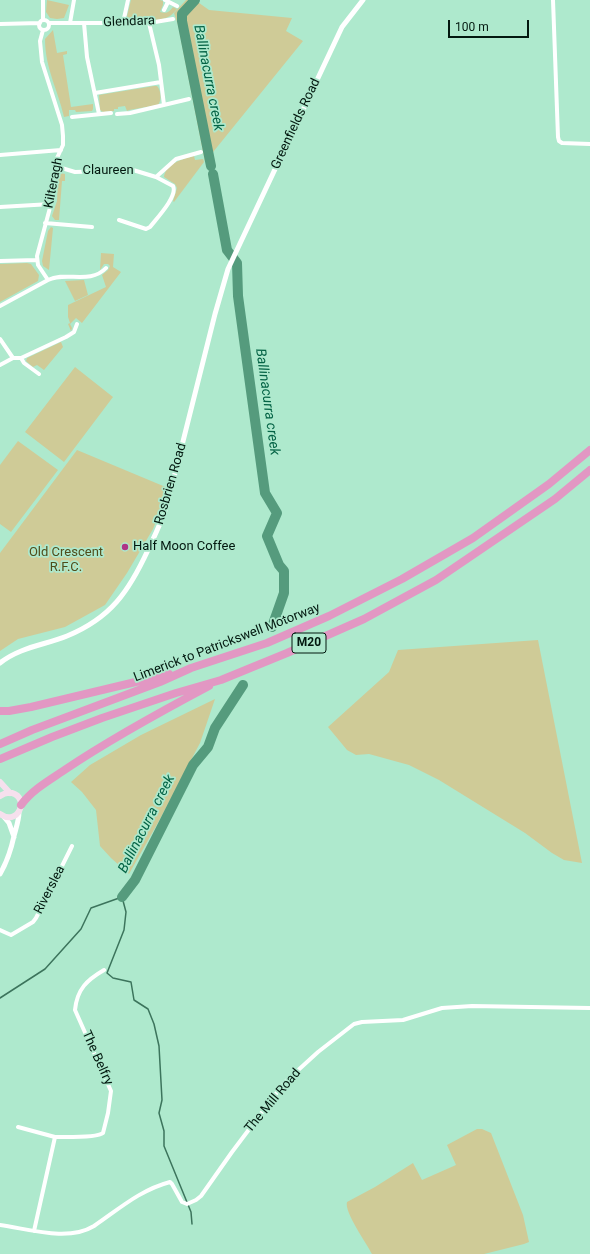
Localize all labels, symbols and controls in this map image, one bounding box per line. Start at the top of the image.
scale bar [450,12,531,38]
street label: Glendara [103,13,155,31]
text: 100 m [455,20,489,34]
water label: Ballinacurra creek [189,23,227,133]
street label: Greenfields Road [268,76,324,172]
street label: Kilteragh [41,156,67,210]
street label: Claureen [82,163,134,179]
water label: Ballinacurra creek [251,347,283,457]
street label: Rosbrien Road [152,441,190,527]
place label: Half Moon Coffee [133,539,235,555]
marker: Half Moon Coffee [120,542,130,552]
park label: Old Crescent R.F.C. [29,545,103,576]
street label: Limerick to Patrickswell Motorway [132,600,322,686]
road number: M20 [292,633,326,653]
water label: Ballinacurra creek [115,772,179,876]
street label: Riverslea [31,863,69,917]
street label: The Belfry [78,1028,116,1088]
street label: The Mill Road [242,1066,304,1136]

